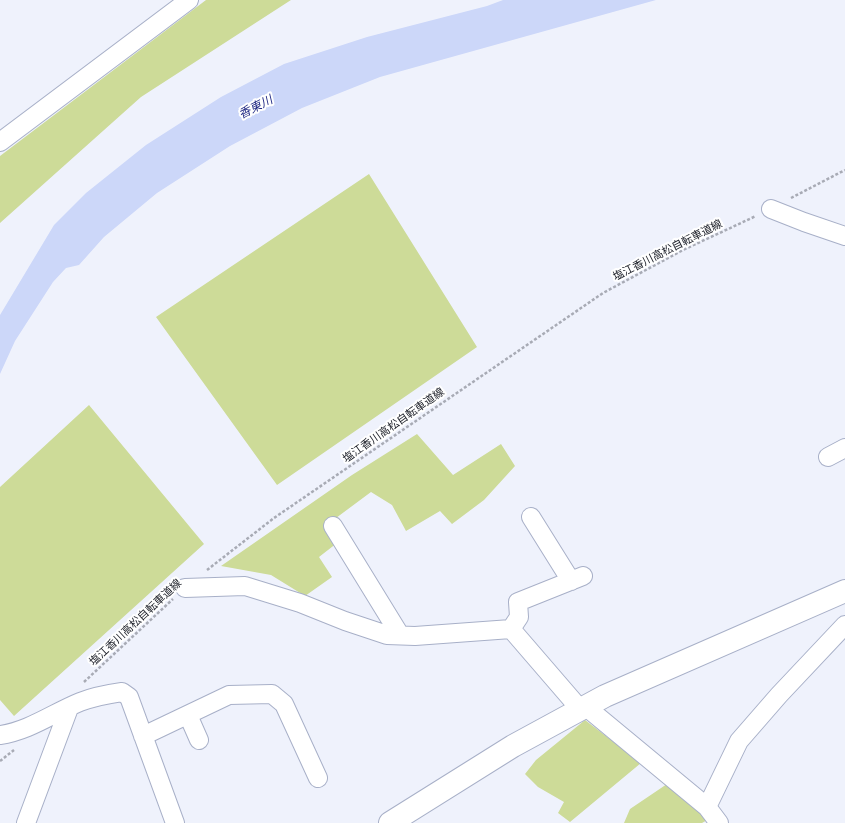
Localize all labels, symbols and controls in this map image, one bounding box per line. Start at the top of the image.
water label: 香東川 [237,93,275,123]
street label: 塩江香川高松自転車道線 [611,218,725,284]
street label: 塩江香川高松自転車道線 [341,386,447,466]
street label: 塩江香川高松自転車道線 [87,577,185,669]

